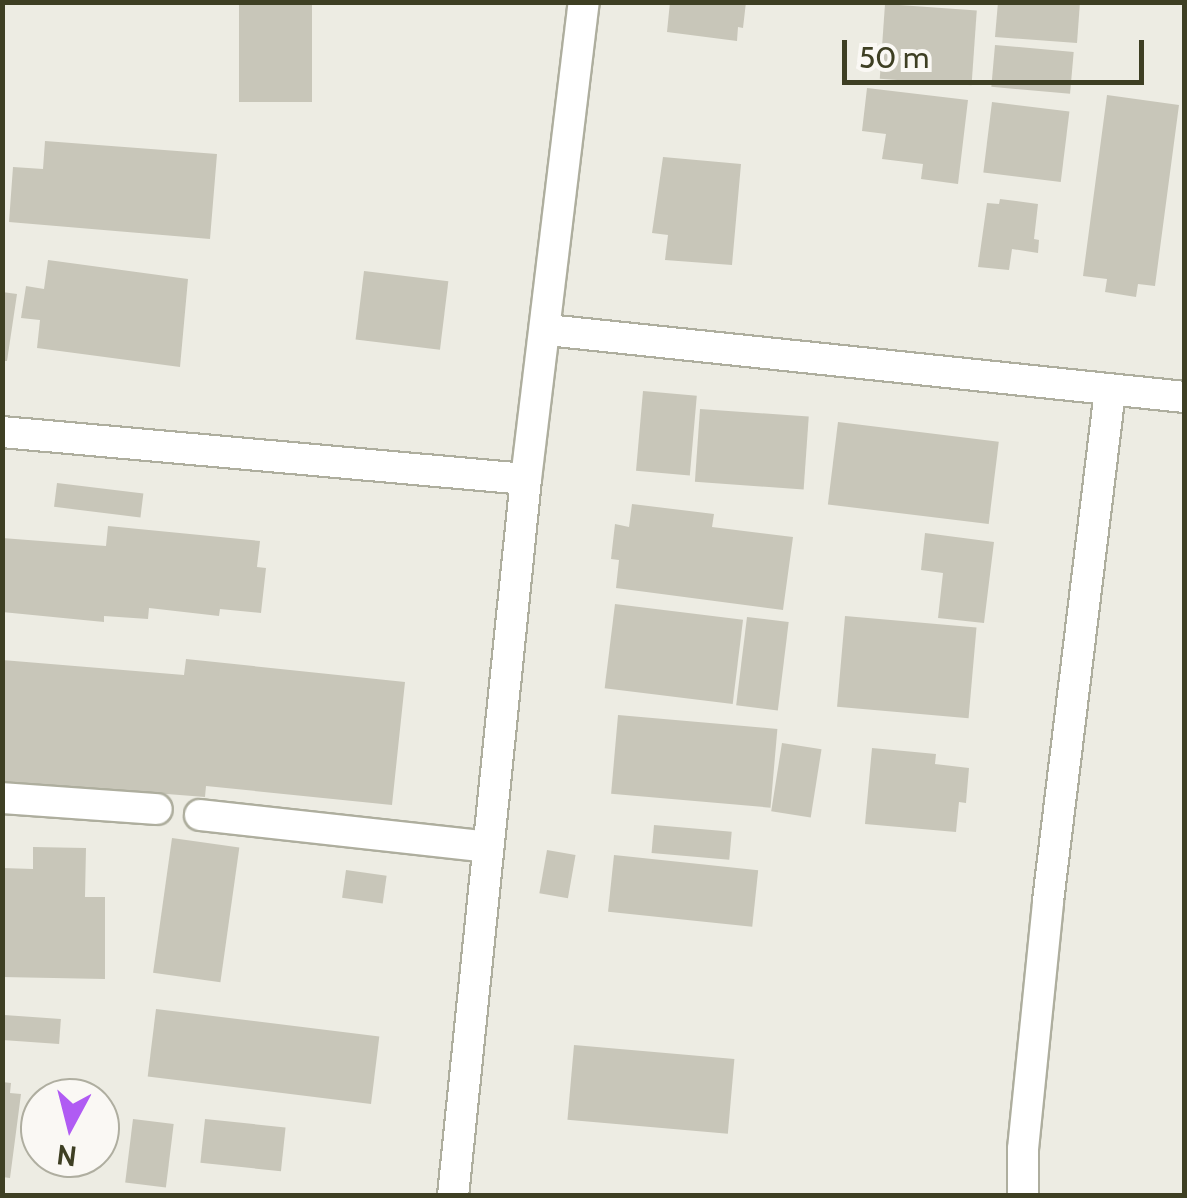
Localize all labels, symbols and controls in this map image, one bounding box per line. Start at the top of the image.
scale bar [847,20,1150,82]
text: 50 m [859,39,929,76]
north arrow [20,1078,120,1178]
text: N [55,1138,78,1174]

